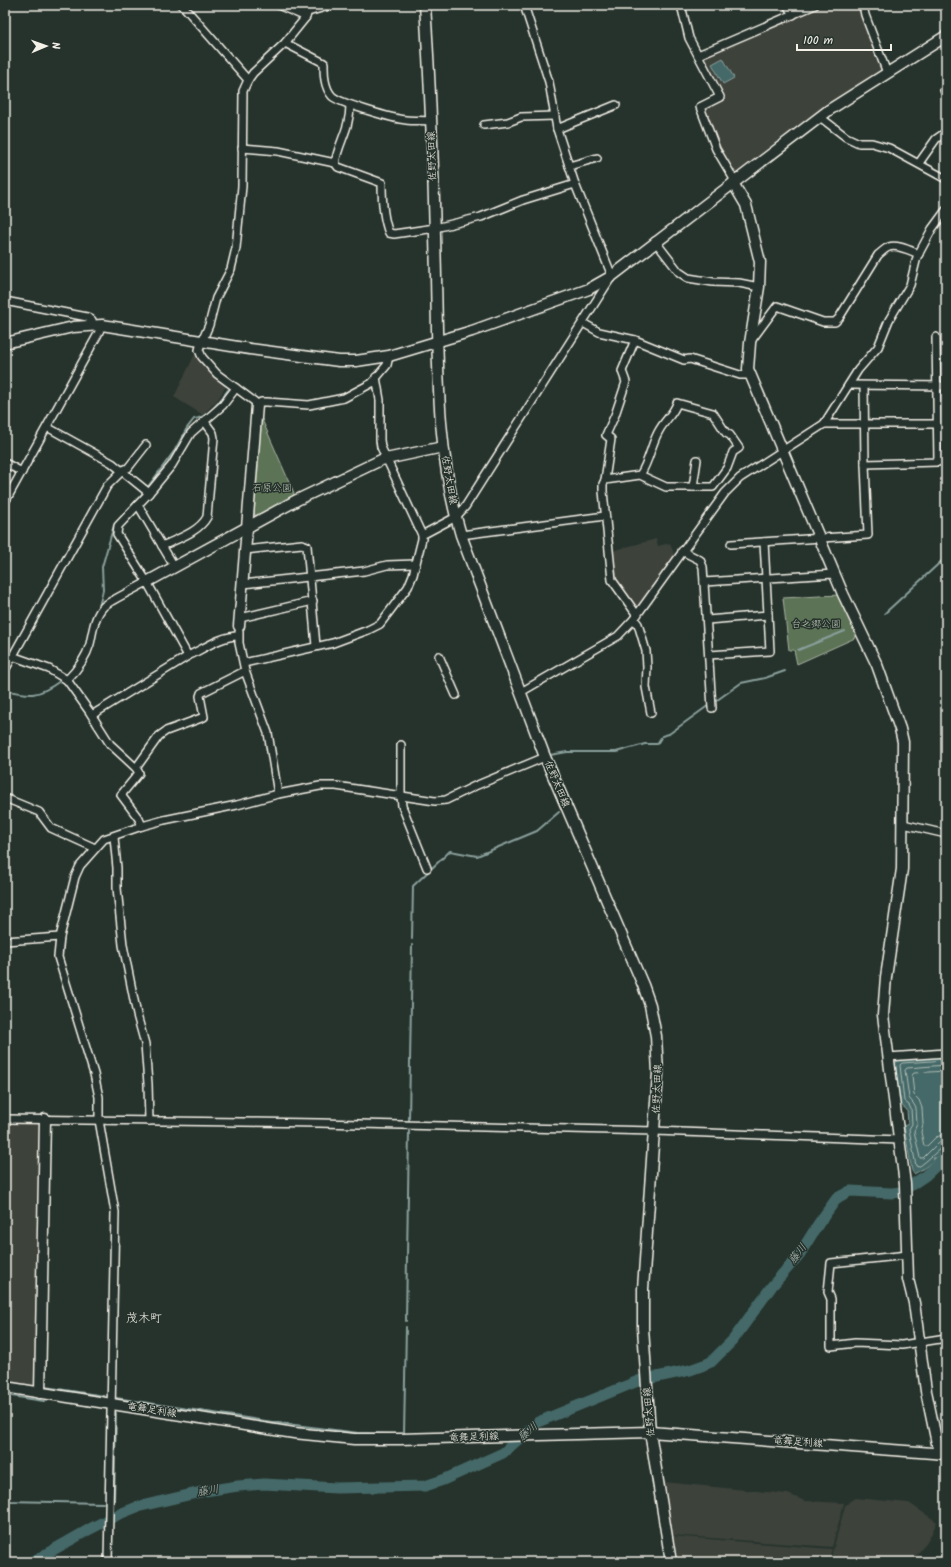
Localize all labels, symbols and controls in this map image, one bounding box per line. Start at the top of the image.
north arrow [26,26,66,66]
scale bar [797,26,891,52]
text: 100 m [803,31,834,50]
text: N [46,42,64,50]
street label: 佐野太田線 [423,131,441,181]
street label: 佐野太田線 [437,454,461,506]
park label: 石原公園 [252,480,292,496]
park label: 台之郷公園 [791,616,841,632]
street label: 佐野太田線 [540,758,574,810]
street label: 佐野太田線 [648,1064,666,1114]
water label: 藤川 [784,1240,812,1268]
district label: 茂木町 [126,1309,162,1328]
street label: 佐野太田線 [639,1386,659,1438]
street label: 竜舞足利線 [126,1398,178,1422]
water label: 藤川 [514,1418,542,1446]
street label: 竜舞足利線 [449,1428,499,1446]
street label: 竜舞足利線 [773,1432,823,1452]
water label: 藤川 [196,1480,220,1502]

